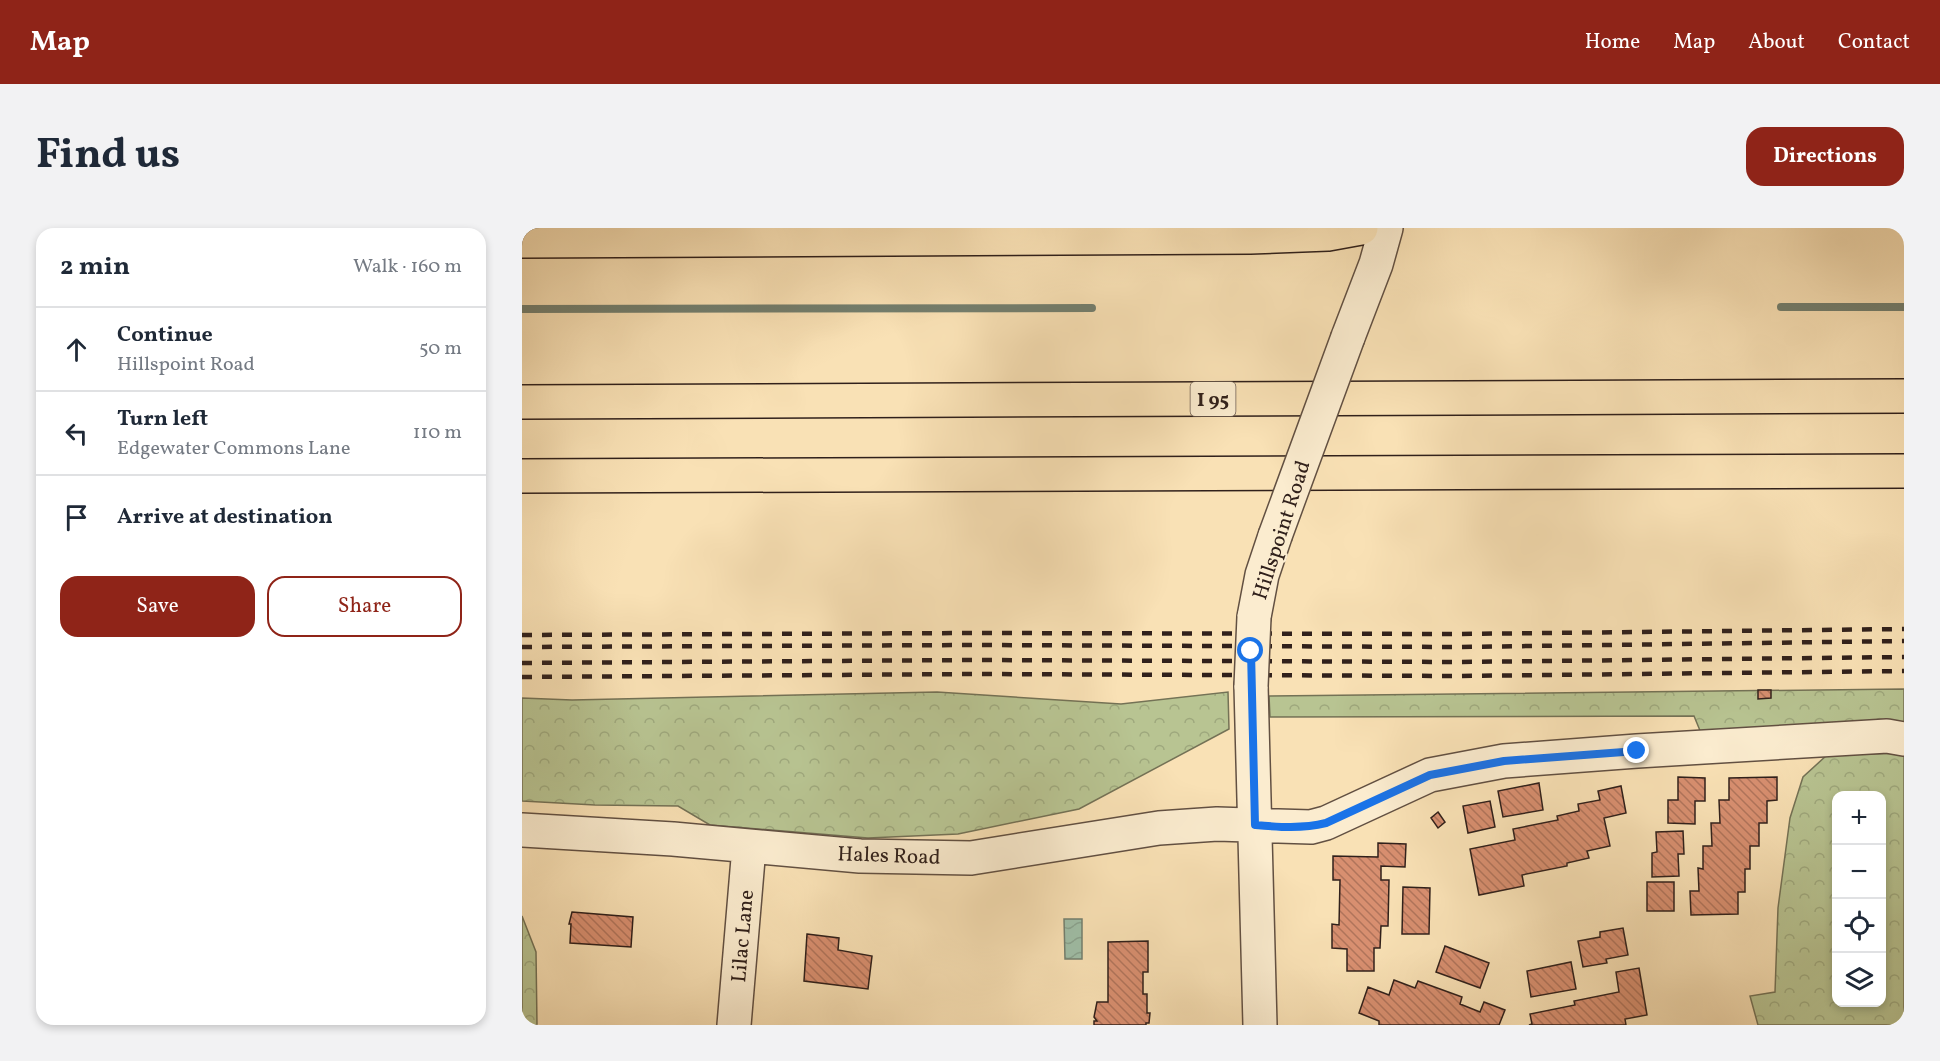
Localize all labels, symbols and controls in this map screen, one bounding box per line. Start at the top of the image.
text: Map [30,23,90,62]
text: Home [1585,28,1640,57]
text: Map [1673,28,1715,57]
text: About [1748,28,1805,57]
text: Contact [1838,28,1910,57]
text: Find us [36,127,180,186]
button: Directions [1746,127,1904,186]
text: 2 min [60,249,130,285]
text: Walk · 160 m [353,253,462,281]
text: Continue [117,320,213,351]
icon: ahead [60,333,93,366]
text: 50 m [419,335,462,363]
text: Hillspoint Road [117,351,255,379]
road number: I 95 [1190,382,1236,416]
text: Turn left [117,404,208,435]
icon: left [60,417,93,450]
text: 110 m [413,419,462,447]
text: Edgewater Commons Lane [117,435,350,463]
street label: Hillspoint Road [1246,457,1319,604]
icon: arrive [60,501,93,534]
text: Arrive at destination [117,502,333,533]
button: Save [60,576,255,637]
button: Share [267,576,462,637]
route start [1237,637,1263,663]
route end [1623,737,1649,763]
map controls [1832,791,1886,1007]
button: + [1832,791,1886,845]
street label: Hales Road [837,840,941,873]
button: − [1832,845,1886,899]
street label: Lilac Lane [725,888,762,984]
button: locate [1832,899,1886,953]
button: layers [1832,953,1886,1007]

